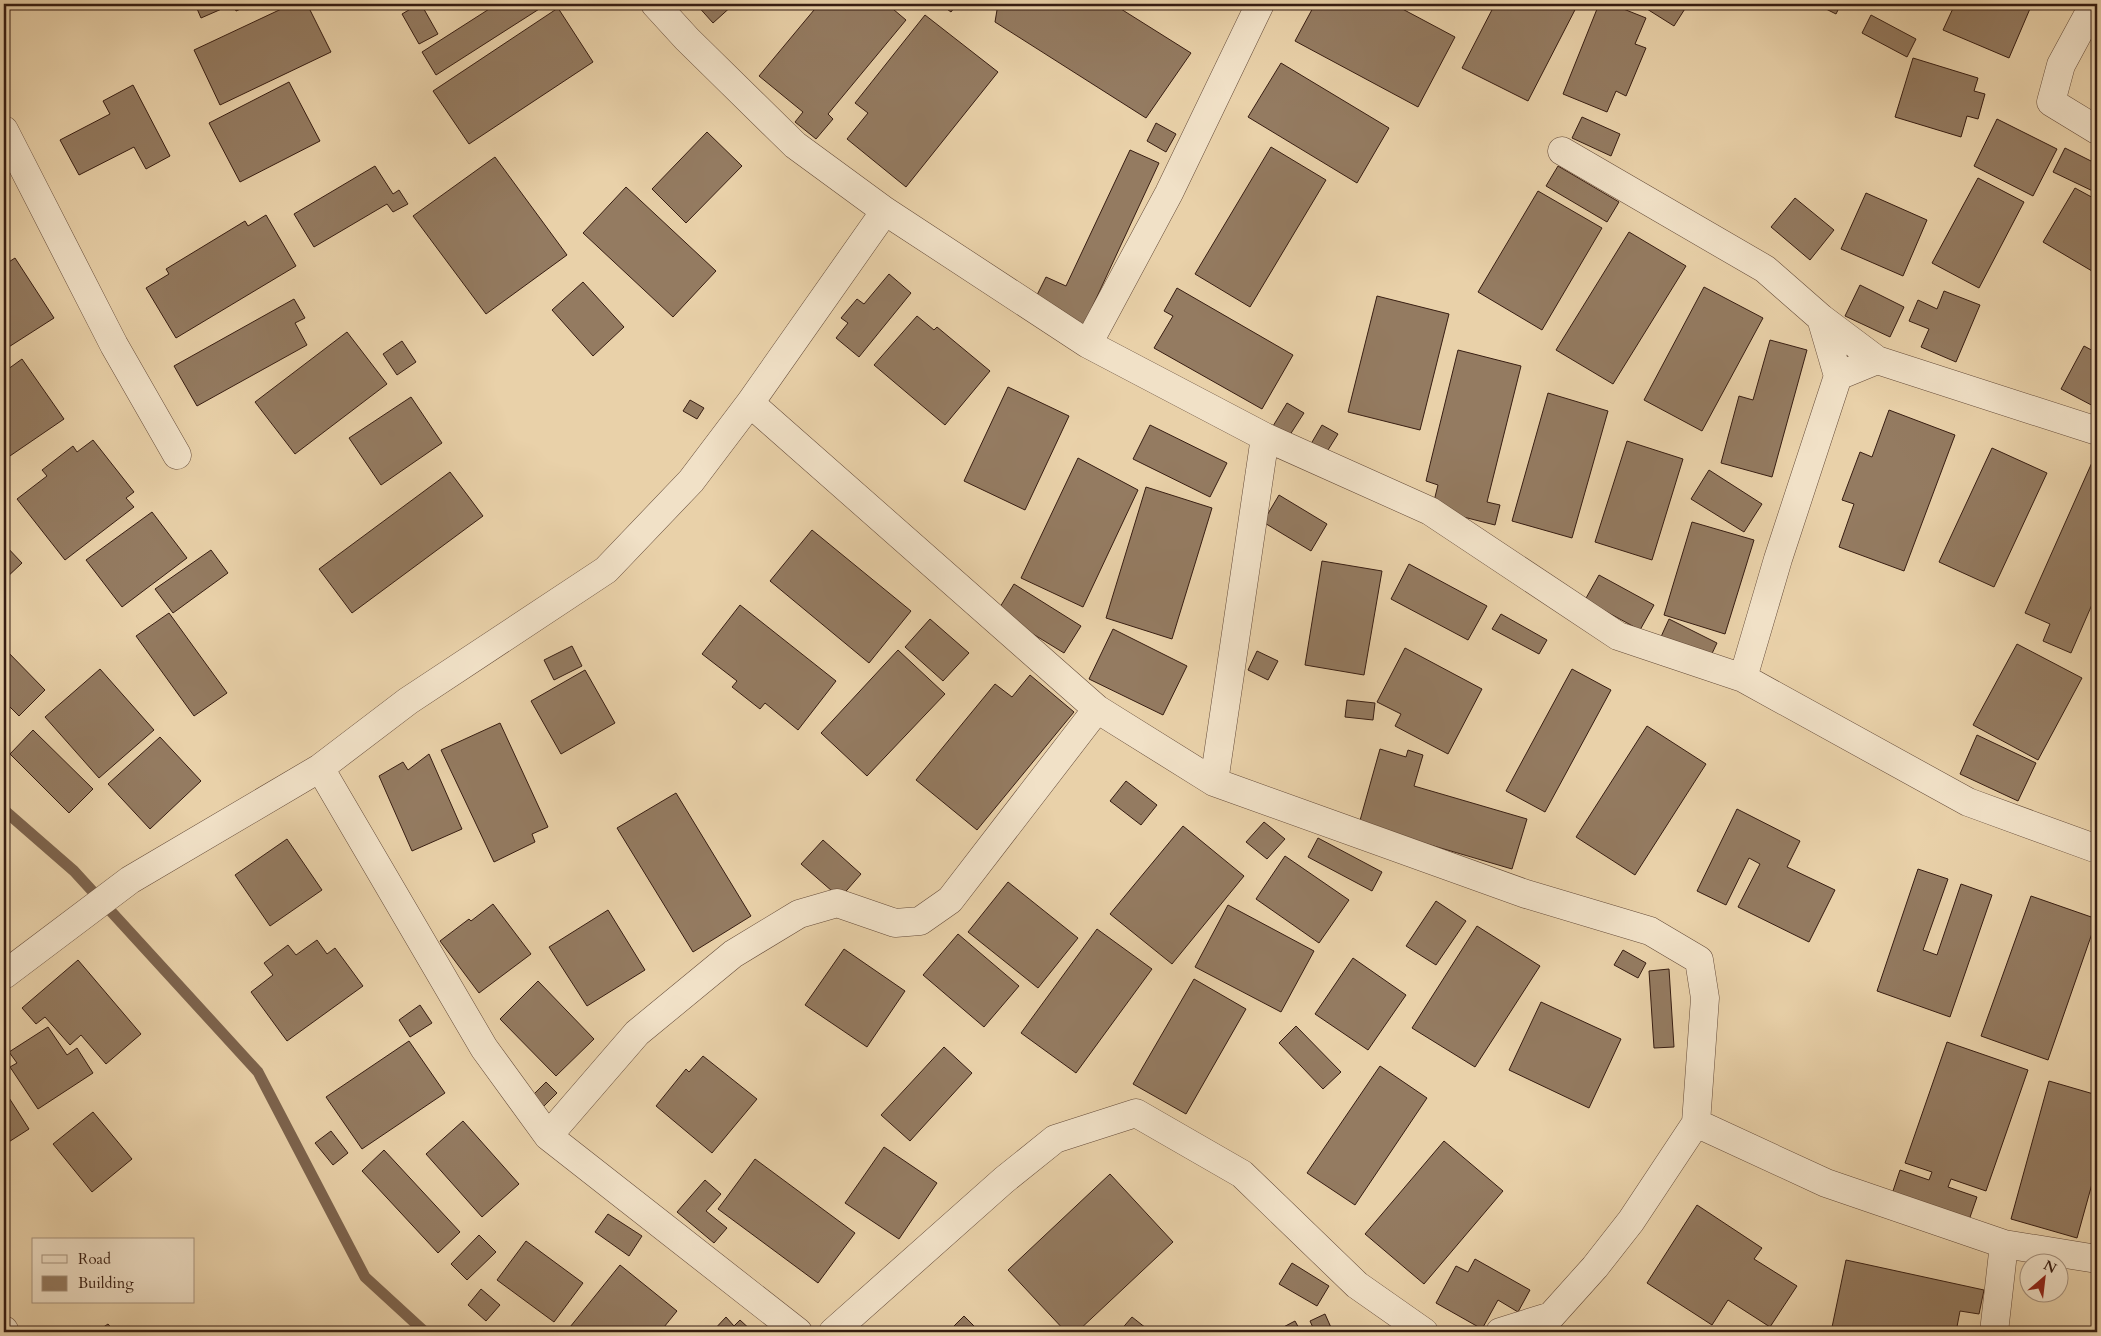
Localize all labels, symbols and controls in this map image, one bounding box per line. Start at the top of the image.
legend [32,1238,195,1304]
text: Road [78,1249,111,1269]
north arrow [2018,1254,2068,1304]
text: N [2040,1256,2060,1278]
text: Building [78,1273,134,1293]

